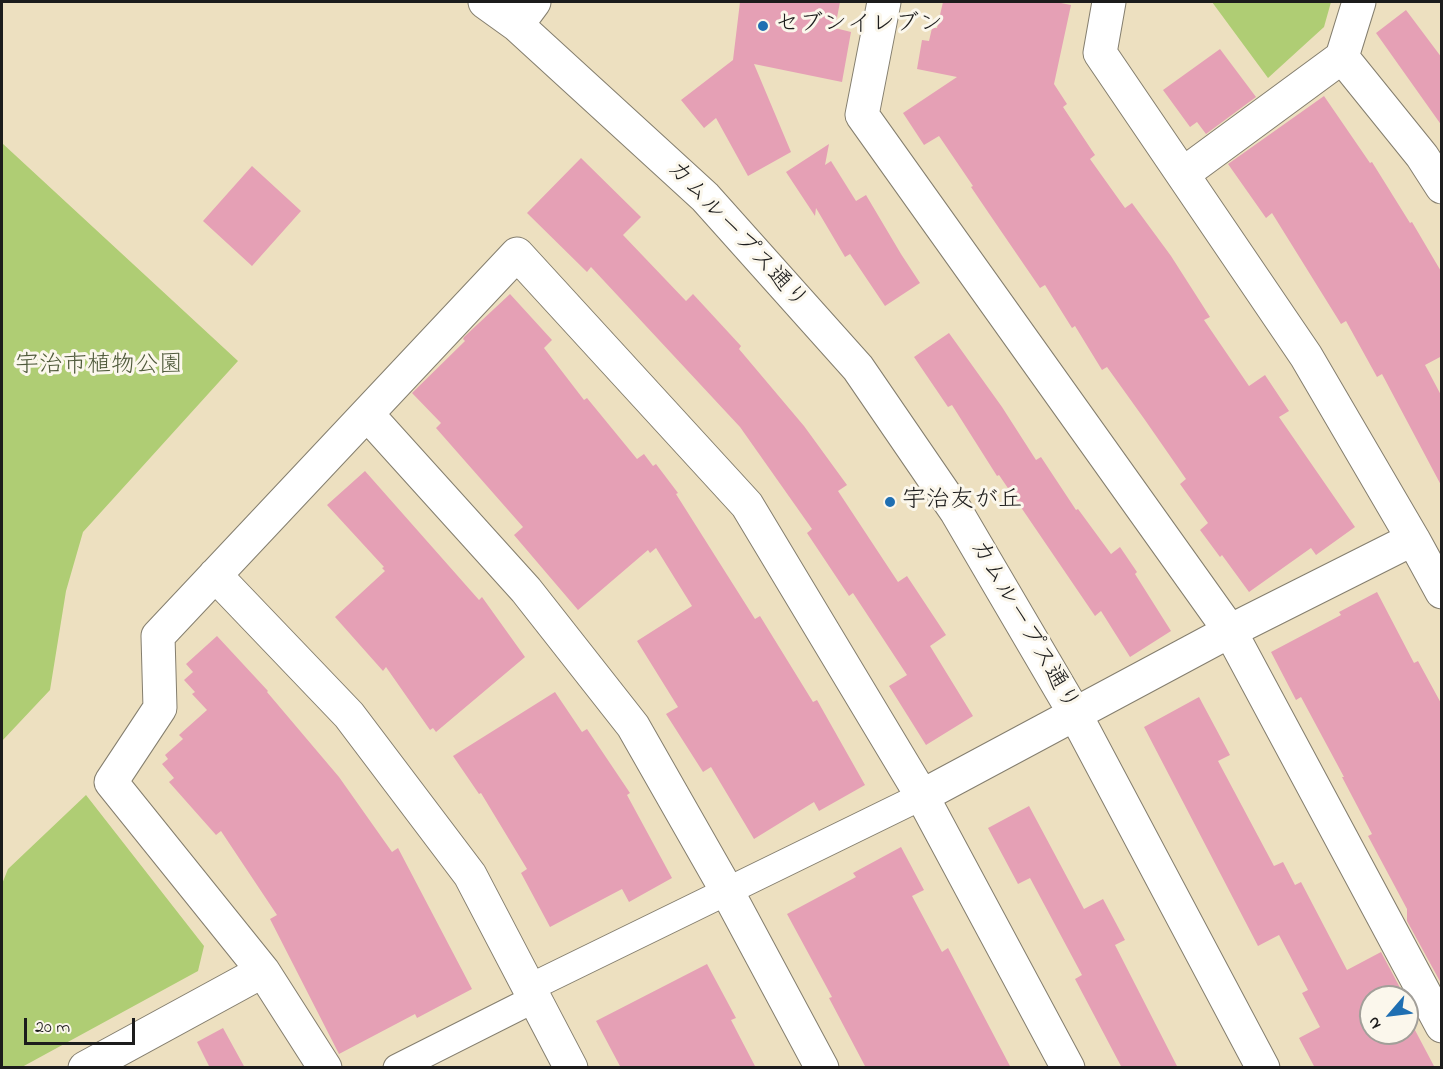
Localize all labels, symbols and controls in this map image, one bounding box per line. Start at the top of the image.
place label: セブンイレブン [775,12,943,40]
marker: セブンイレブン [756,19,770,33]
street label: カムループス通り [660,156,812,316]
park label: 宇治市植物公園 [15,353,183,381]
place label: 宇治友が丘 [902,488,1022,516]
marker: 宇治友が丘 [883,495,897,509]
street label: カムループス通り [962,535,1084,717]
north arrow [1359,985,1419,1045]
scale bar [27,1006,138,1044]
text: N [1362,1012,1388,1033]
text: 20 m [35,1015,70,1041]

